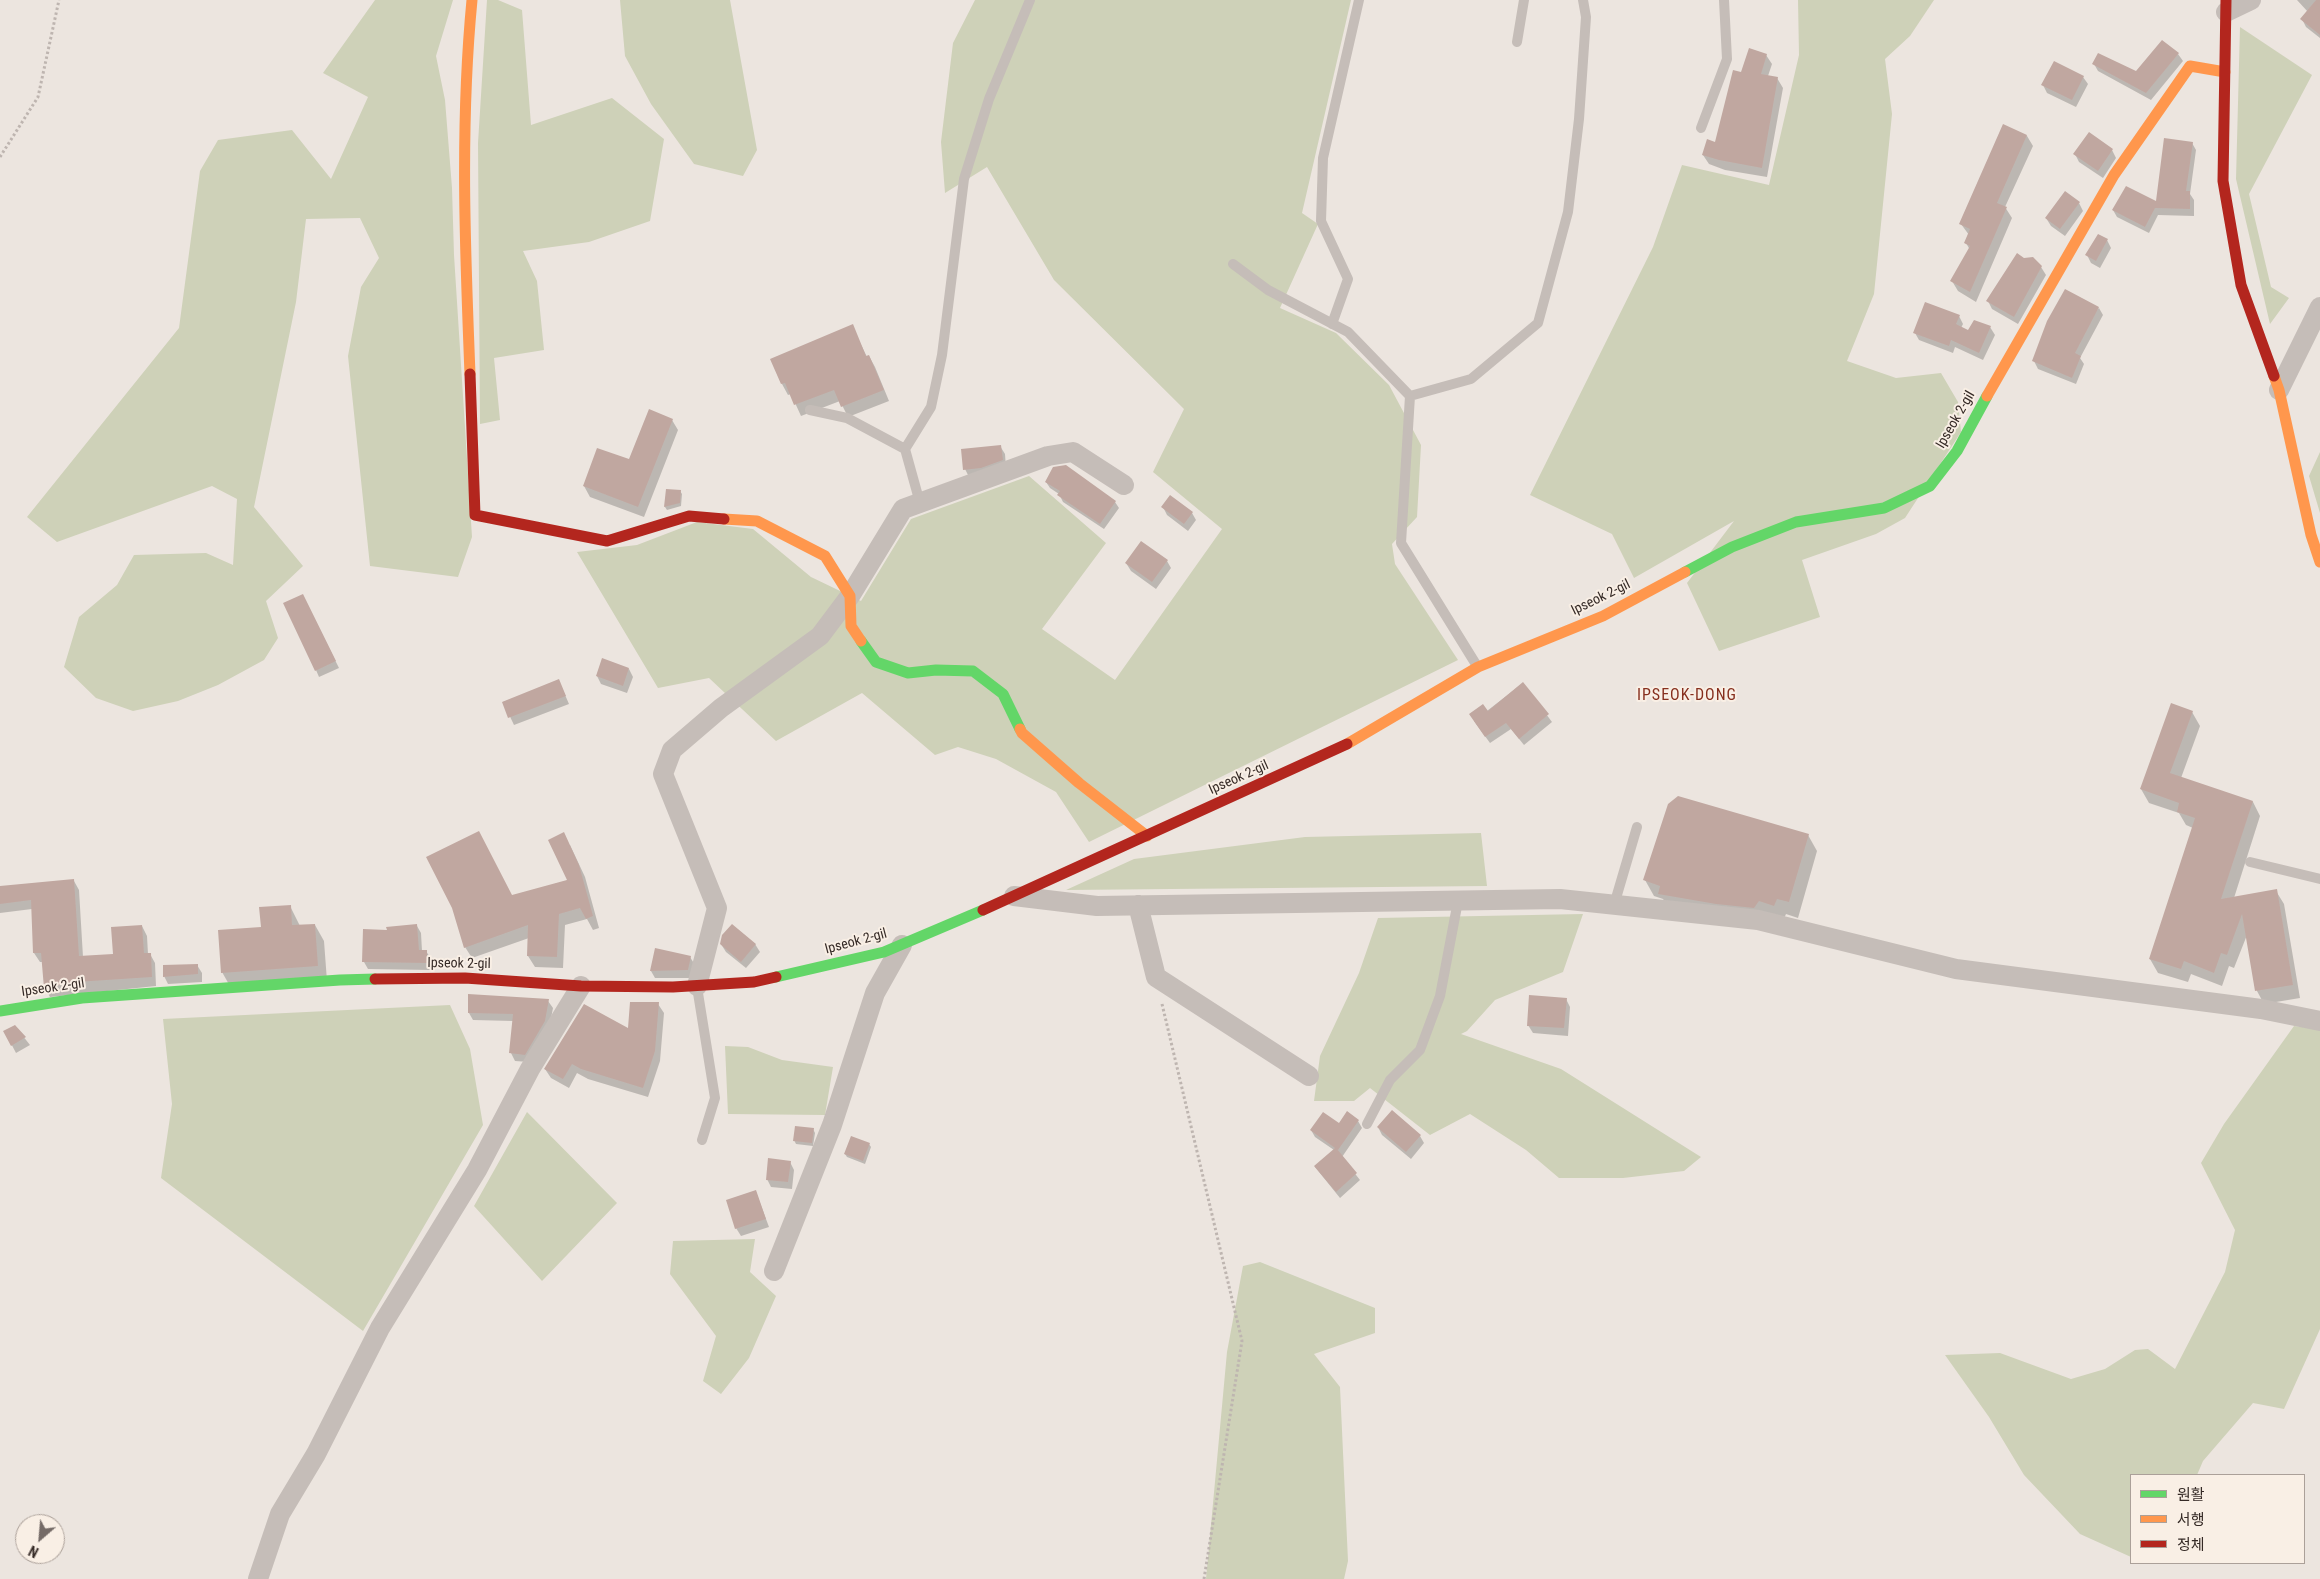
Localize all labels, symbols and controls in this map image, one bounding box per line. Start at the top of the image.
street label: Ipseok 2-gil [1933,388,1979,452]
street label: Ipseok 2-gil [1569,577,1633,619]
district label: IPSEOK-DONG [1636,686,1738,706]
street label: Ipseok 2-gil [1207,757,1271,799]
street label: Ipseok 2-gil [823,926,889,958]
street label: Ipseok 2-gil [427,955,491,973]
street label: Ipseok 2-gil [20,975,86,1001]
legend [2130,1474,2305,1564]
text: 원활 [2177,1486,2205,1504]
text: 서행 [2177,1511,2205,1529]
north arrow [15,1514,65,1564]
text: 정체 [2177,1536,2205,1554]
text: N [26,1542,41,1561]

